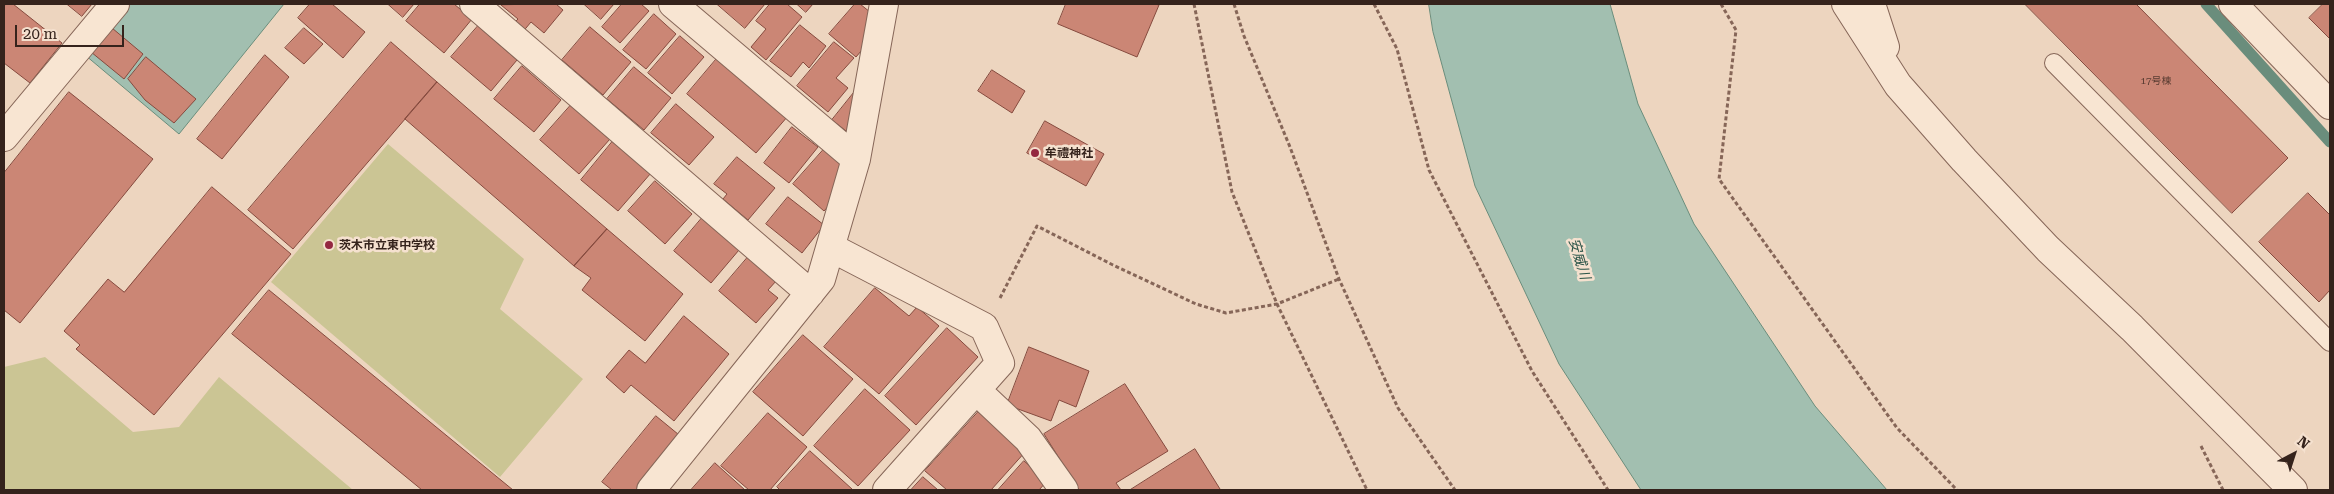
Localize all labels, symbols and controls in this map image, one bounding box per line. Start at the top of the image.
scale bar [18,15,126,47]
text: 20 m [23,25,57,43]
house number: 17号棟 [2140,75,2172,87]
place label: 牟禮神社 [1045,146,1093,160]
marker: 牟禮神社 [1029,147,1041,159]
water label: 安威川 [1565,236,1593,282]
place label: 茨木市立東中学校 [339,238,435,252]
marker: 茨木市立東中学校 [323,239,335,251]
north arrow [2269,429,2319,479]
text: N [2294,433,2313,452]

